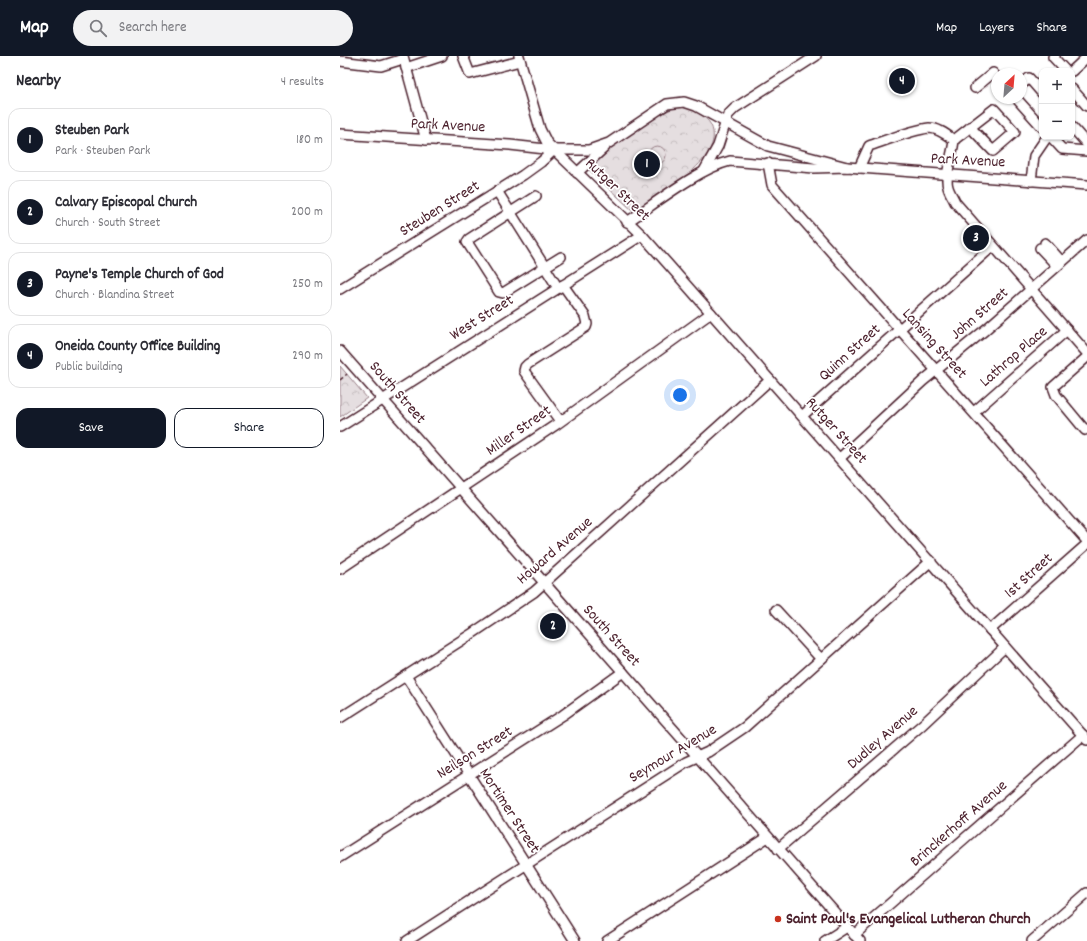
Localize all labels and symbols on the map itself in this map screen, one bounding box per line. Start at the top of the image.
pin: 4 [889,66,915,96]
north arrow [991,68,1027,104]
street label: Park Avenue [410,113,486,139]
street label: Park Avenue [930,148,1006,174]
pin: 1 [634,149,660,179]
street label: Rutger Street [579,153,655,227]
street label: Steuben Street [395,175,485,243]
pin: 3 [963,223,989,253]
street label: John Street [946,282,1014,346]
street label: West Street [446,289,518,347]
street label: Lansing Street [896,304,972,384]
street label: Quinn Street [814,319,886,387]
street label: Lathrop Place [975,321,1053,393]
street label: South Street [363,356,431,430]
your location [670,385,690,405]
street label: Rutger Street [800,392,872,470]
street label: Miller Street [482,400,557,462]
street label: Howard Avenue [512,511,598,591]
street label: 1st Street [999,548,1059,604]
street label: South Street [577,600,645,672]
pin: 2 [540,611,566,641]
street label: Dudley Avenue [842,701,924,775]
street label: Seymour Avenue [625,719,721,789]
street label: Neilson Street [433,721,517,785]
street label: Mortimer Street [473,764,545,858]
street label: Brinckerhoff Avenue [905,775,1013,873]
place label: Saint Paul's Evangelical Lutheran Church [786,908,1031,931]
marker: Saint Paul's Evangelical Lutheran Church [773,914,783,924]

